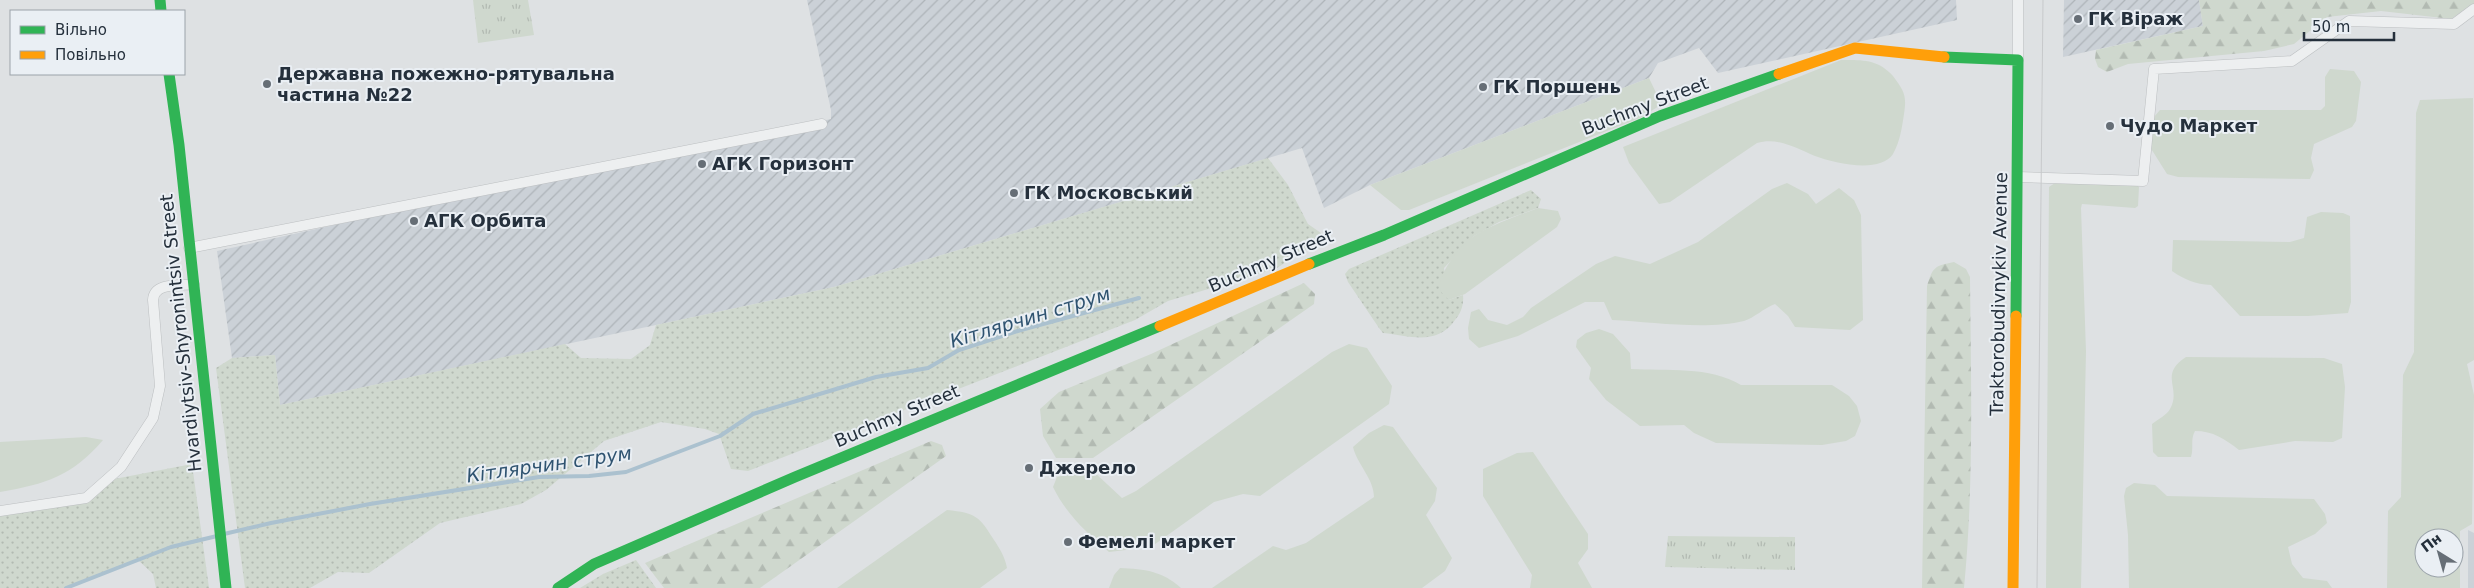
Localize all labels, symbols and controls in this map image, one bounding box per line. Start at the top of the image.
place label: ГК Віраж [2088,8,2183,29]
legend [10,10,185,75]
scale bar [2304,10,2394,42]
marker: ГК Віраж [2072,13,2084,25]
text: 50 m [2312,18,2350,36]
text: Вільно [55,21,107,39]
text: Повільно [55,46,126,64]
place label: Державна пожежно-рятувальна частина №22 [277,63,615,105]
street label: Buchmy Street [1579,72,1711,139]
place label: ГК Поршень [1493,76,1621,97]
marker: Державна пожежно-рятувальна частина №22 [261,78,273,90]
marker: ГК Поршень [1477,81,1489,93]
place label: Чудо Маркет [2120,115,2258,136]
marker: Чудо Маркет [2104,120,2116,132]
place label: АГК Горизонт [712,153,854,174]
marker: АГК Горизонт [696,158,708,170]
street label: Traktorobudivnykiv Avenue [1986,172,2011,417]
place label: ГК Московський [1024,182,1193,203]
marker: ГК Московський [1008,187,1020,199]
street label: Hvardiytsiv-Shyronintsiv Street [155,193,206,473]
place label: АГК Орбита [424,210,546,231]
marker: АГК Орбита [408,215,420,227]
street label: Buchmy Street [1205,225,1336,296]
water label: Кітлярчин струм [947,282,1113,352]
street label: Buchmy Street [831,380,962,451]
water label: Кітлярчин струм [465,442,633,486]
place label: Джерело [1039,457,1136,478]
marker: Джерело [1023,462,1035,474]
north arrow [2414,528,2464,578]
text: Пн [2418,530,2445,555]
place label: Фемелі маркет [1078,531,1236,552]
marker: Фемелі маркет [1062,536,1074,548]

